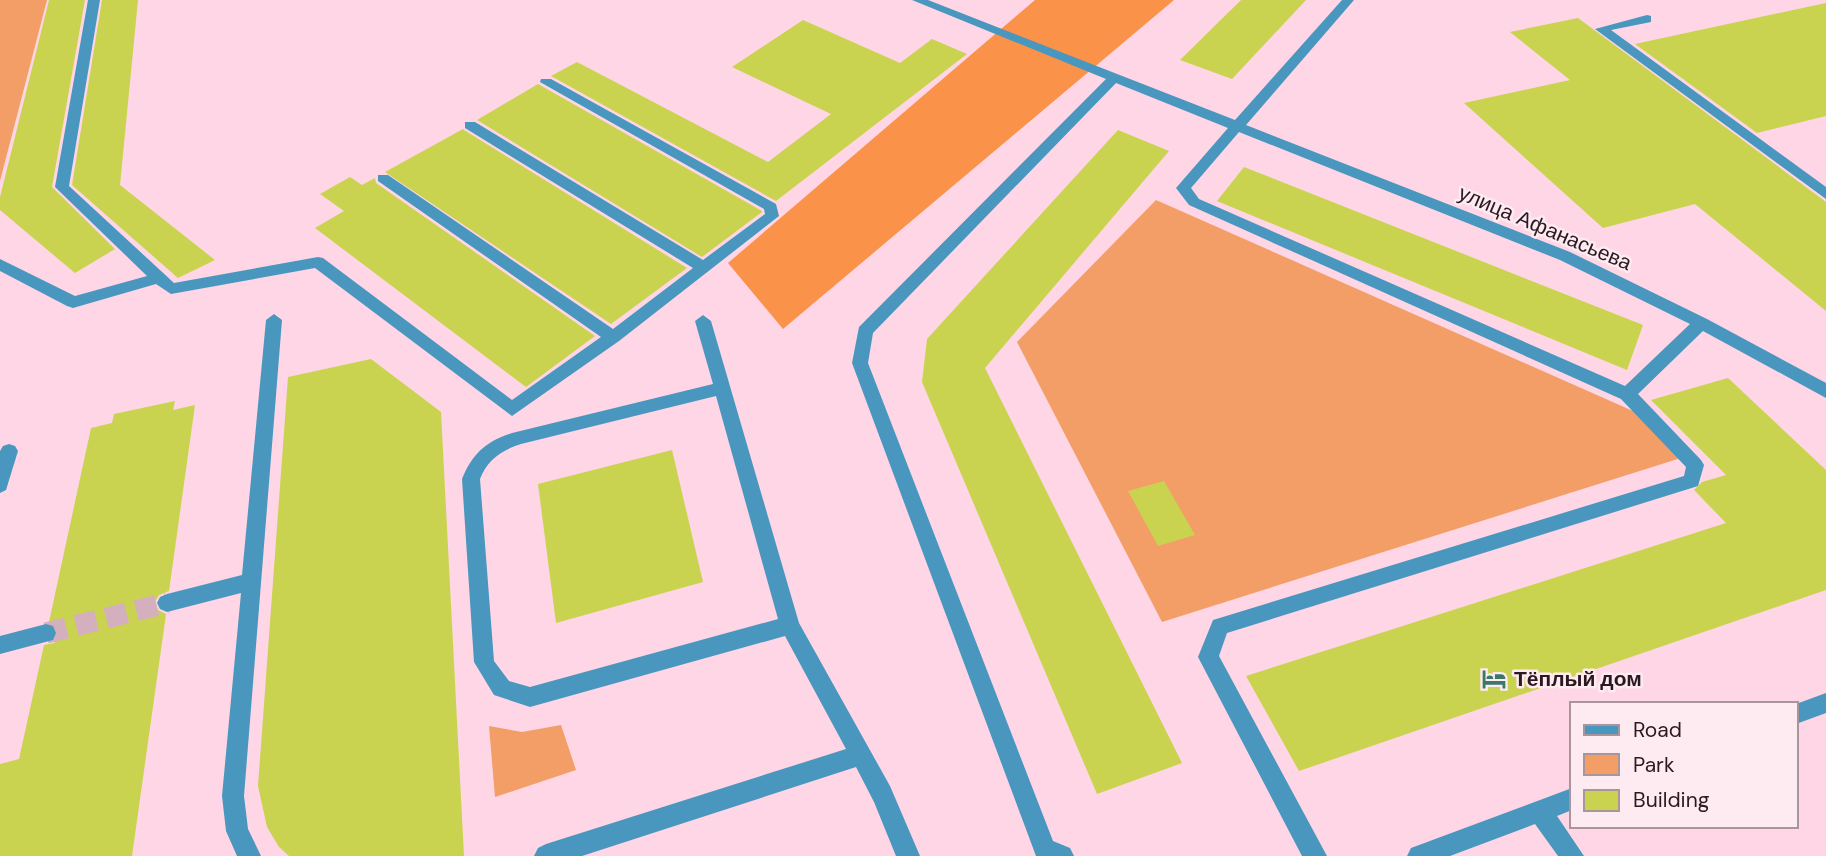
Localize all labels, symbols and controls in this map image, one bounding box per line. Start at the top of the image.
street label: улица Афанасьева [1454,179,1636,277]
hotel icon: Тёплый дом [1480,665,1508,693]
place label: Тёплый дом [1514,665,1642,693]
legend [1570,702,1798,828]
text: Road [1633,716,1682,744]
text: Park [1633,751,1675,779]
text: Building [1633,786,1710,814]

